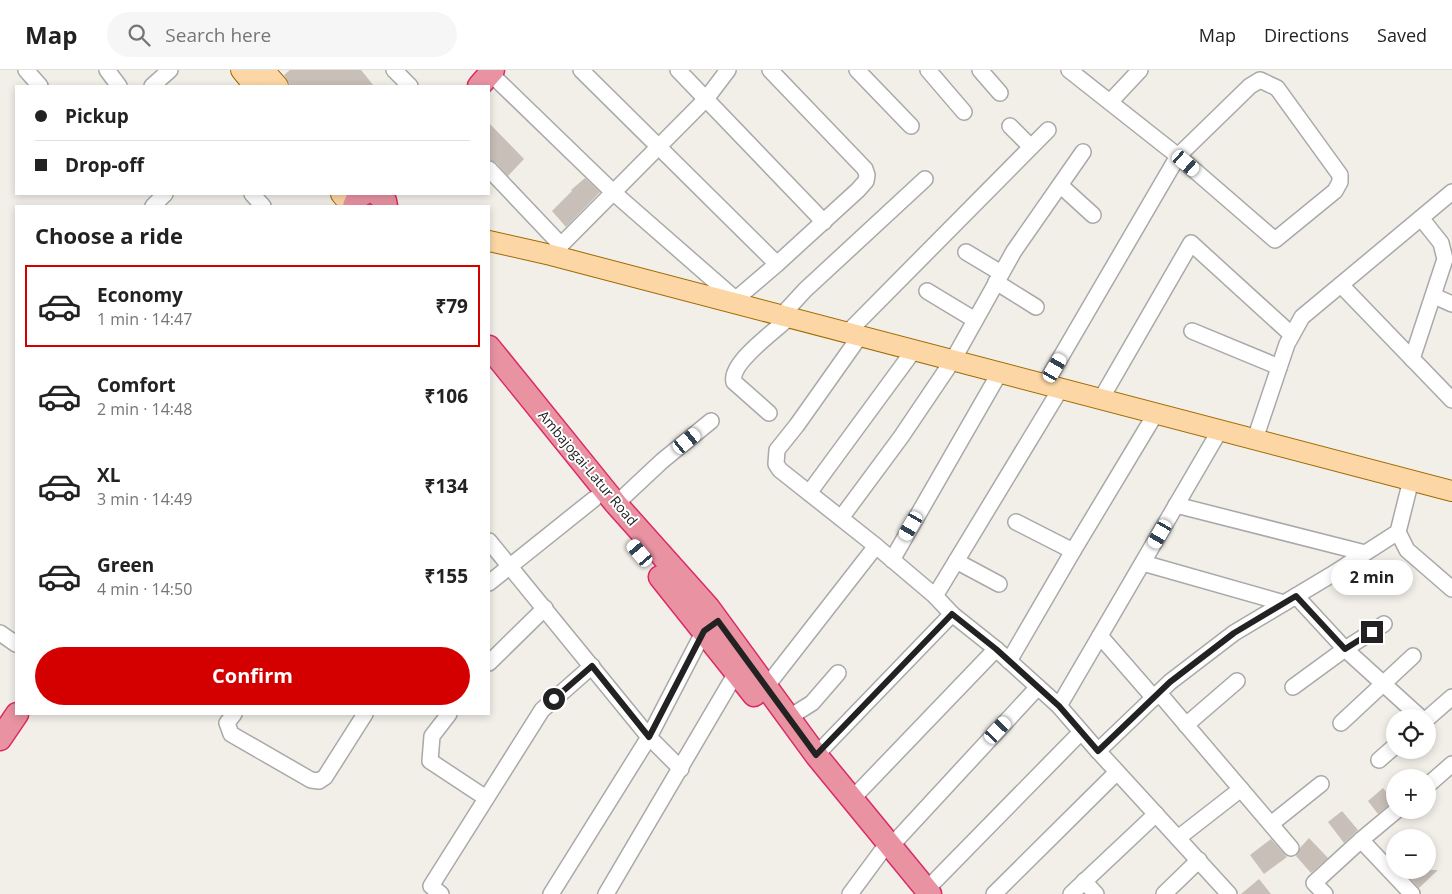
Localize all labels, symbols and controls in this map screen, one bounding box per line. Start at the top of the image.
search box [107,12,457,57]
text: Map [25,18,77,51]
icon: search [125,21,153,49]
text: Search here [165,22,271,48]
text: Map [1199,23,1236,47]
text: Directions [1264,23,1349,47]
text: Saved [1377,23,1427,47]
text: Pickup [65,103,129,129]
car [1169,147,1202,179]
text: Drop-off [65,152,144,178]
text: Choose a ride [35,220,183,250]
text: Economy [97,282,183,308]
icon: car [37,284,82,329]
text: ₹79 [435,293,468,319]
text: 1 min · 14:47 [97,308,192,330]
car [1041,351,1068,385]
text: Comfort [97,372,176,398]
icon: car [37,374,82,419]
text: ₹106 [425,383,468,409]
text: 2 min · 14:48 [97,398,192,420]
street label: Ambajogai-Latur Road [535,406,642,529]
car [670,426,703,456]
text: XL [97,462,120,488]
icon: car [37,464,82,509]
text: ₹134 [425,473,468,499]
text: 3 min · 14:49 [97,488,192,510]
car [897,509,924,543]
car [1146,517,1173,551]
car [624,537,655,569]
text: Green [97,552,154,578]
icon: car [37,554,82,599]
callout: 2 min [1331,560,1413,594]
text: ₹155 [425,563,468,589]
text: 2 min [1350,566,1394,588]
text: 4 min · 14:50 [97,578,192,600]
route end [1361,621,1383,643]
button: Confirm [35,647,470,705]
route start [543,688,565,710]
map controls [1386,709,1436,879]
button: locate [1386,709,1436,759]
car [982,714,1013,746]
button: + [1386,769,1436,819]
button: − [1386,829,1436,879]

